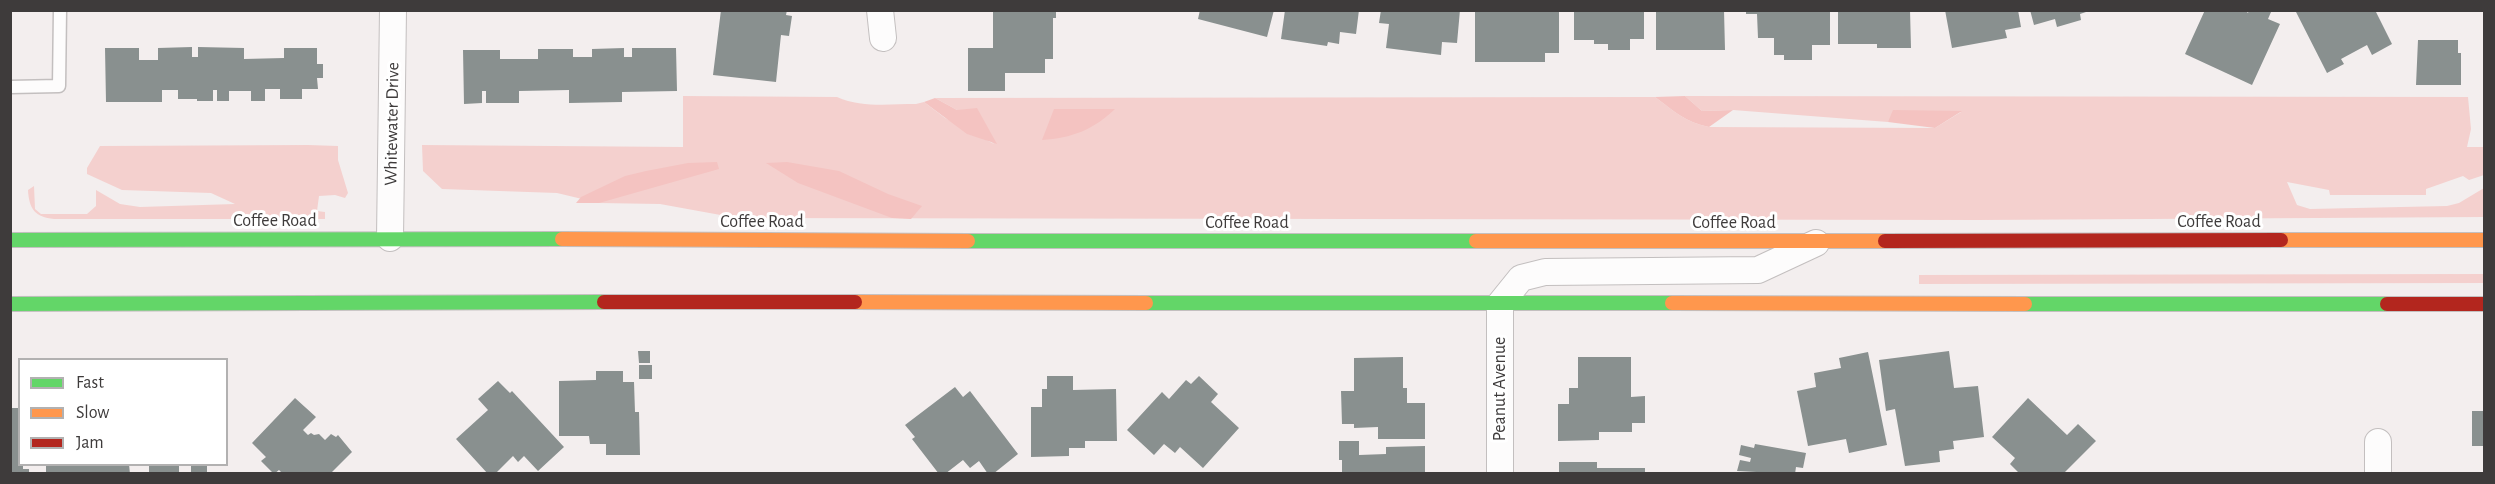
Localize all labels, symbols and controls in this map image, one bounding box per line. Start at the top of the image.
street label: Whitewater Drive [380,62,404,186]
street label: Coffee Road [233,210,317,232]
street label: Coffee Road [720,211,804,233]
street label: Coffee Road [2177,211,2261,233]
street label: Coffee Road [1205,212,1289,234]
street label: Coffee Road [1692,212,1776,234]
street label: Peanut Avenue [1489,337,1511,441]
legend [18,358,228,466]
text: Fast [76,374,104,392]
text: Slow [76,404,109,422]
text: Jam [76,434,104,452]

